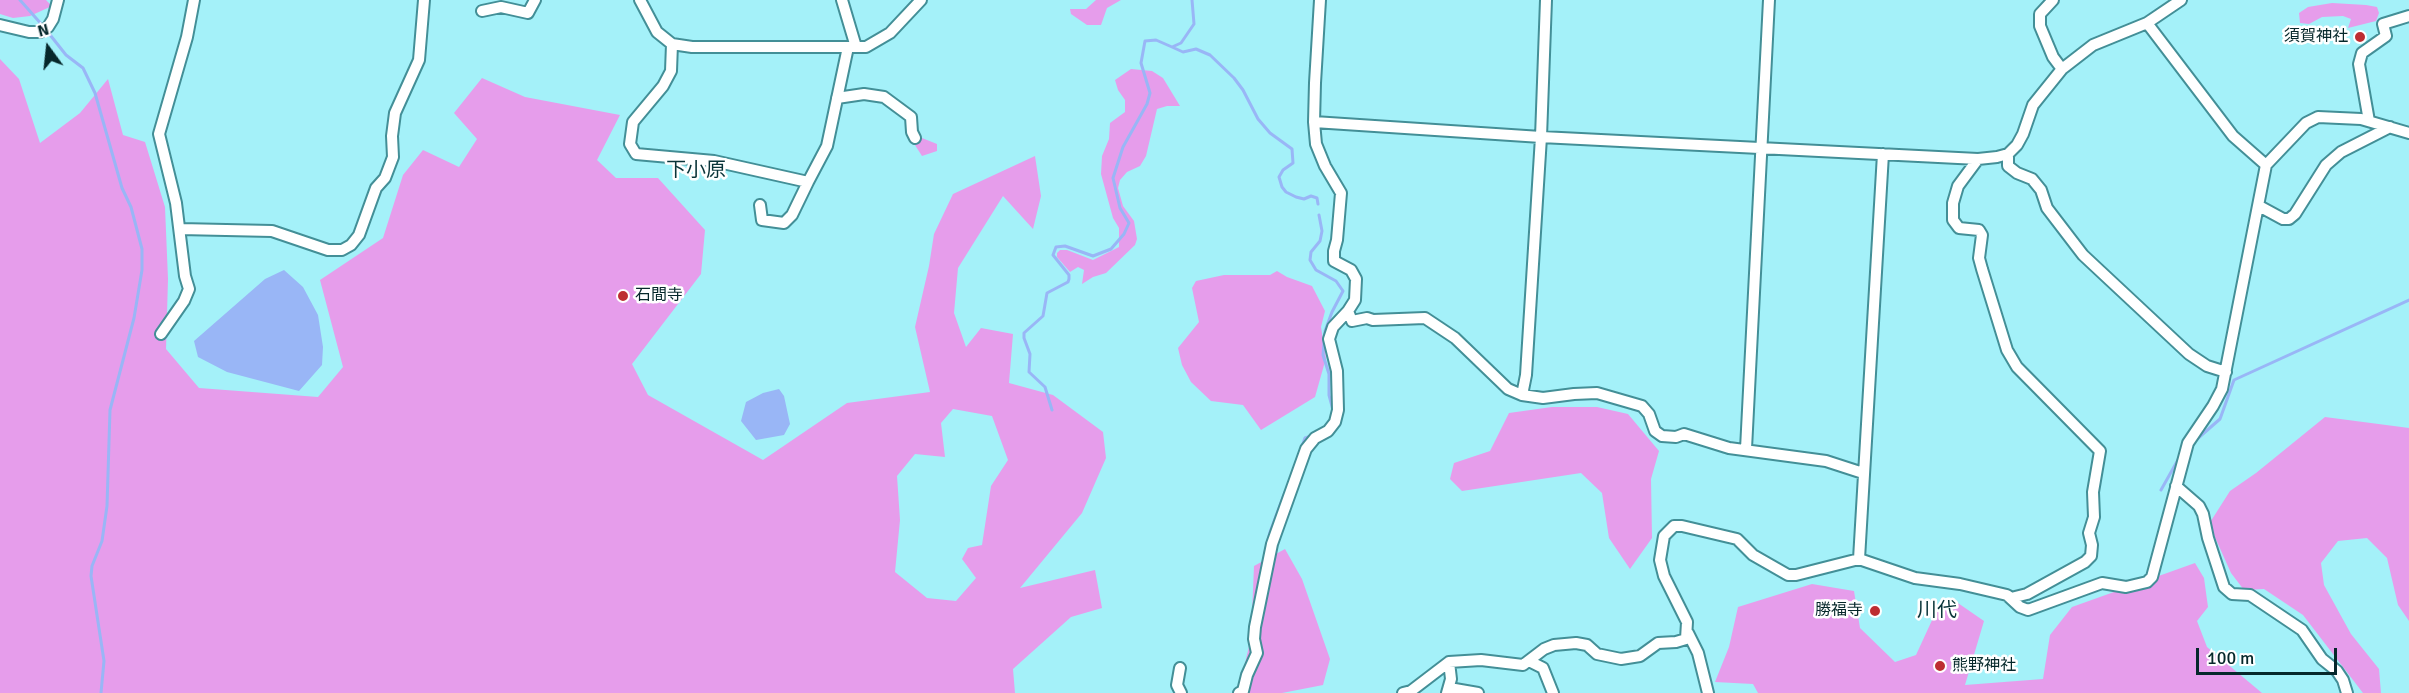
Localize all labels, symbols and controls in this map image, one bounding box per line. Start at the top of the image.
north arrow [18,18,78,78]
text: N [35,20,51,42]
place label: 須賀神社 [2284,27,2348,47]
marker: 須賀神社 [2353,30,2367,44]
district label: 下小原 [666,159,726,183]
place label: 石間寺 [635,286,683,306]
marker: 石間寺 [616,289,630,303]
district label: 川代 [1917,599,1957,623]
place label: 勝福寺 [1815,601,1863,621]
marker: 勝福寺 [1868,604,1882,618]
scale bar [2199,636,2340,674]
text: 100 m [2207,647,2254,669]
place label: 熊野神社 [1952,656,2016,676]
marker: 熊野神社 [1933,659,1947,673]

